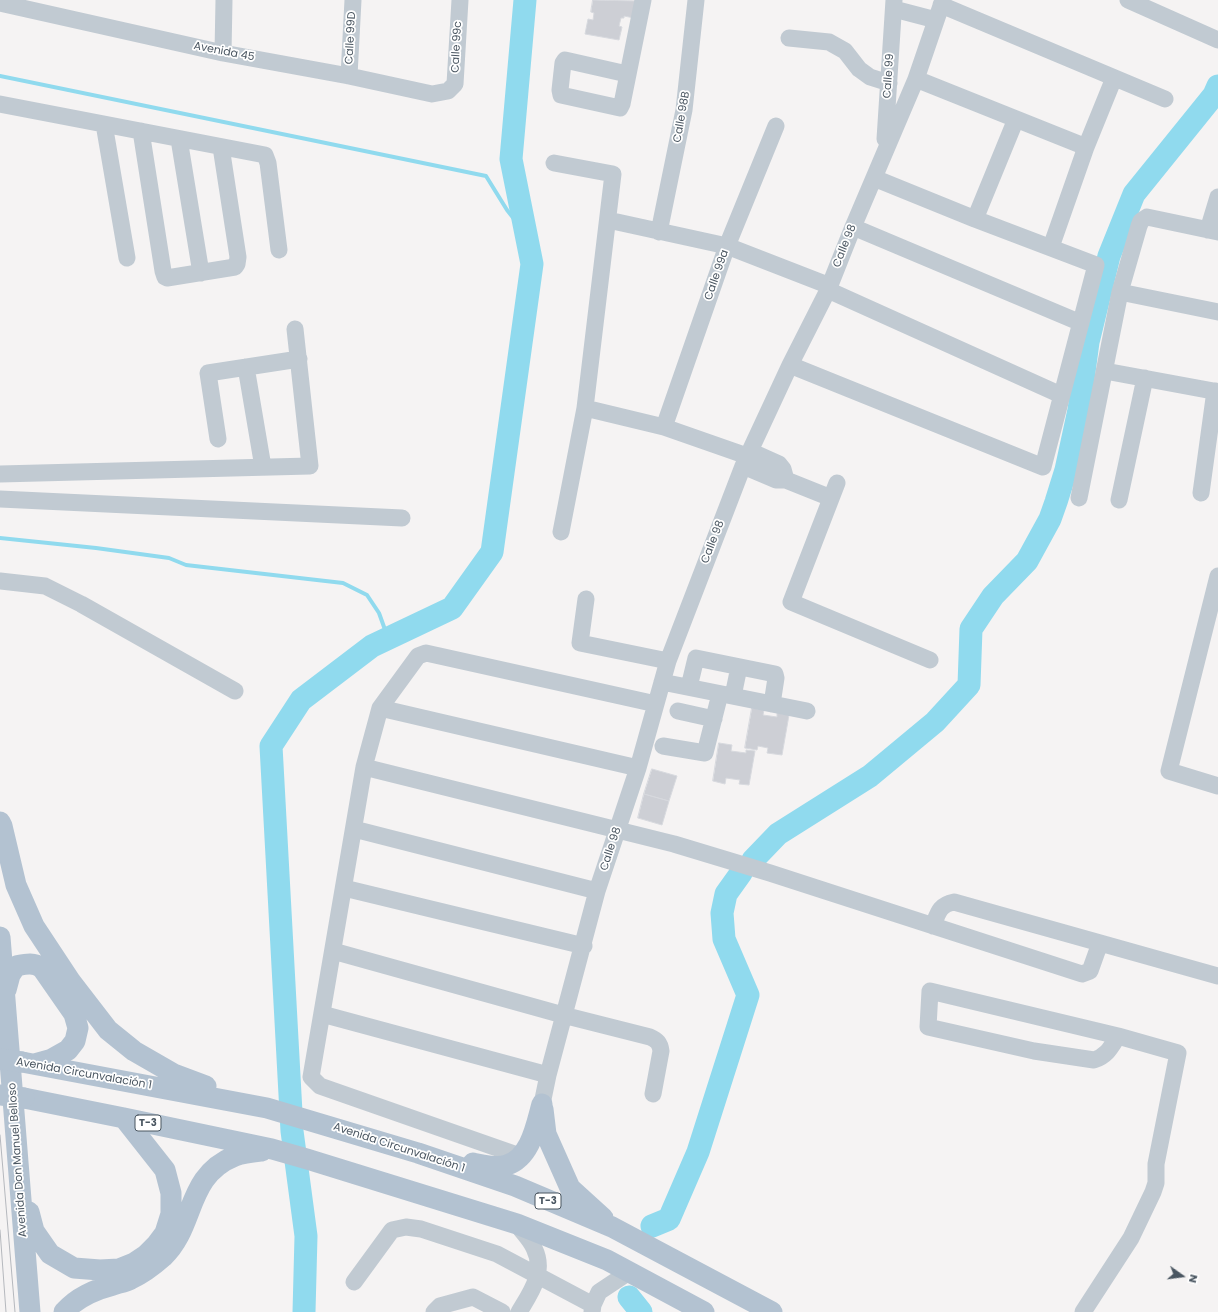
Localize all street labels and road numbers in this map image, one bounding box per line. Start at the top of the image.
street label: Calle 99D [343,11,359,65]
street label: Calle 99c [449,21,465,73]
street label: Avenida 45 [192,40,256,64]
street label: Calle 99 [881,53,897,99]
street label: Calle 98B [671,90,693,144]
street label: Calle 98 [830,223,860,269]
street label: Calle 99a [702,248,732,302]
street label: Calle 98 [699,519,727,565]
street label: Calle 98 [598,826,624,872]
street label: Avenida Circunvalación 1 [15,1056,153,1092]
street label: Avenida Don Manuel Belloso [6,1082,30,1238]
road number: T-3 [135,1115,161,1131]
street label: Avenida Circunvalación 1 [331,1120,467,1176]
road number: T-3 [535,1193,561,1209]

